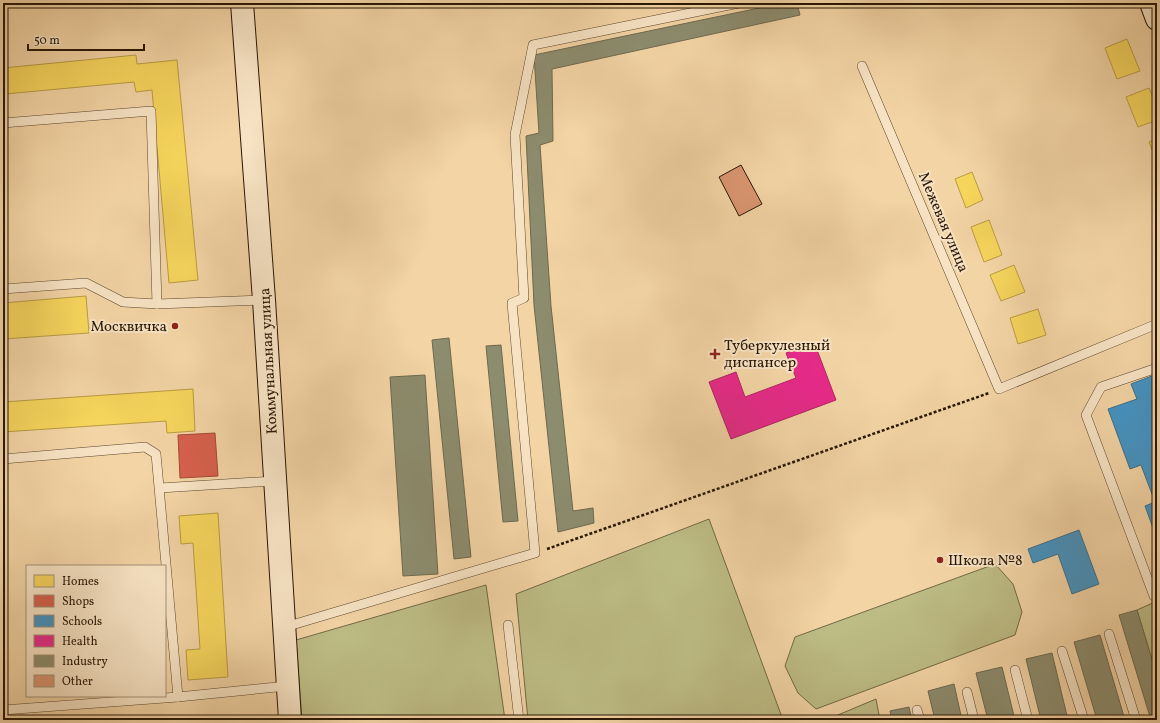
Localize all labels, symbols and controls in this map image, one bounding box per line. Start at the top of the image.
scale bar [28,26,144,52]
text: 50 m [34,33,60,49]
street label: Межевая улица [912,169,973,276]
street label: Коммунальная улица [255,287,284,435]
place label: Москвичка [90,317,167,338]
marker: Москвичка [170,321,180,331]
place label: Туберкулезный диспансер [724,336,830,374]
marker: Туберкулезный диспансер [709,348,721,360]
place label: Школа №8 [948,551,1023,572]
marker: Школа №8 [935,555,945,565]
legend [26,565,166,697]
text: Homes [62,574,99,590]
text: Shops [62,594,94,610]
text: Schools [62,614,102,630]
text: Health [62,634,98,650]
text: Industry [62,654,108,670]
text: Other [62,674,93,690]

